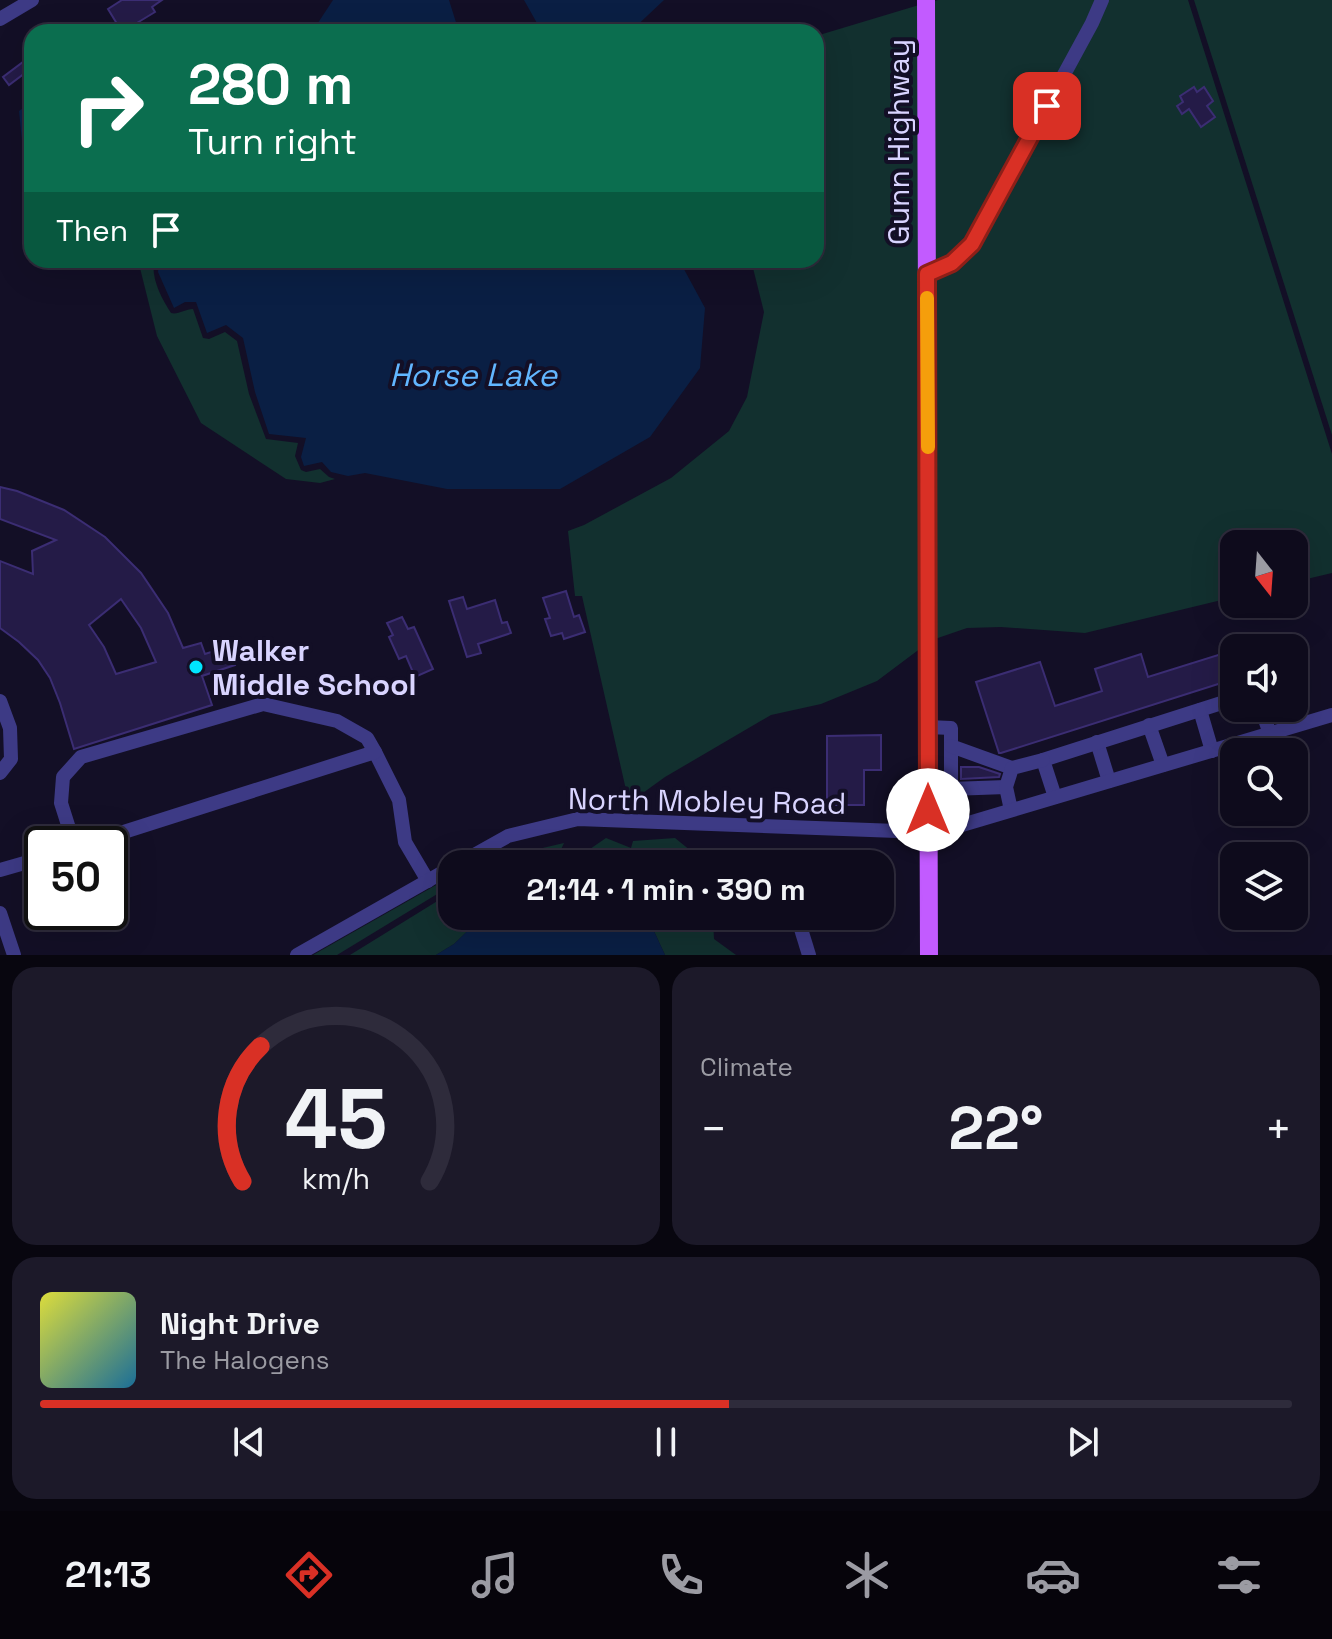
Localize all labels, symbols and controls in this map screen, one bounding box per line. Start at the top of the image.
street label: Gunn Highway [879,39,918,245]
text: 280 m [188,49,353,120]
icon: right [56,56,160,160]
pin [1013,72,1081,140]
icon: arrive [1025,84,1069,128]
text: Turn right [188,119,357,165]
icon: arrive [144,208,188,252]
text: Then [56,211,128,250]
water label: Horse Lake [389,355,558,395]
north arrow [1220,530,1308,618]
map controls [1220,530,1308,930]
place label: Walker Middle School [212,631,417,704]
button: sound [1220,634,1308,722]
marker: Walker Middle School [187,658,205,676]
button: search [1220,738,1308,826]
position arrow [886,768,970,852]
street label: North Mobley Road [568,779,846,823]
speed limit sign: 50 [24,826,128,930]
button: layers [1220,842,1308,930]
text: 21:14 · 1 min · 390 m [526,870,806,909]
text: Climate [700,1050,793,1084]
text: 45 [285,1066,387,1172]
text: 22° [949,1090,1043,1167]
text: − [700,1101,727,1157]
text: + [1265,1101,1292,1157]
text: km/h [302,1161,370,1197]
text: Night Drive [160,1304,320,1343]
text: The Halogens [160,1343,329,1377]
icon: previous [227,1420,271,1464]
icon: pause [644,1420,688,1464]
icon: next [1061,1420,1105,1464]
icon: directions [281,1547,337,1603]
icon: music [467,1547,523,1603]
icon: phone [653,1547,709,1603]
icon: climate [839,1547,895,1603]
icon: car [1025,1547,1081,1603]
icon: filters [1211,1547,1267,1603]
text: 21:13 [65,1552,152,1598]

